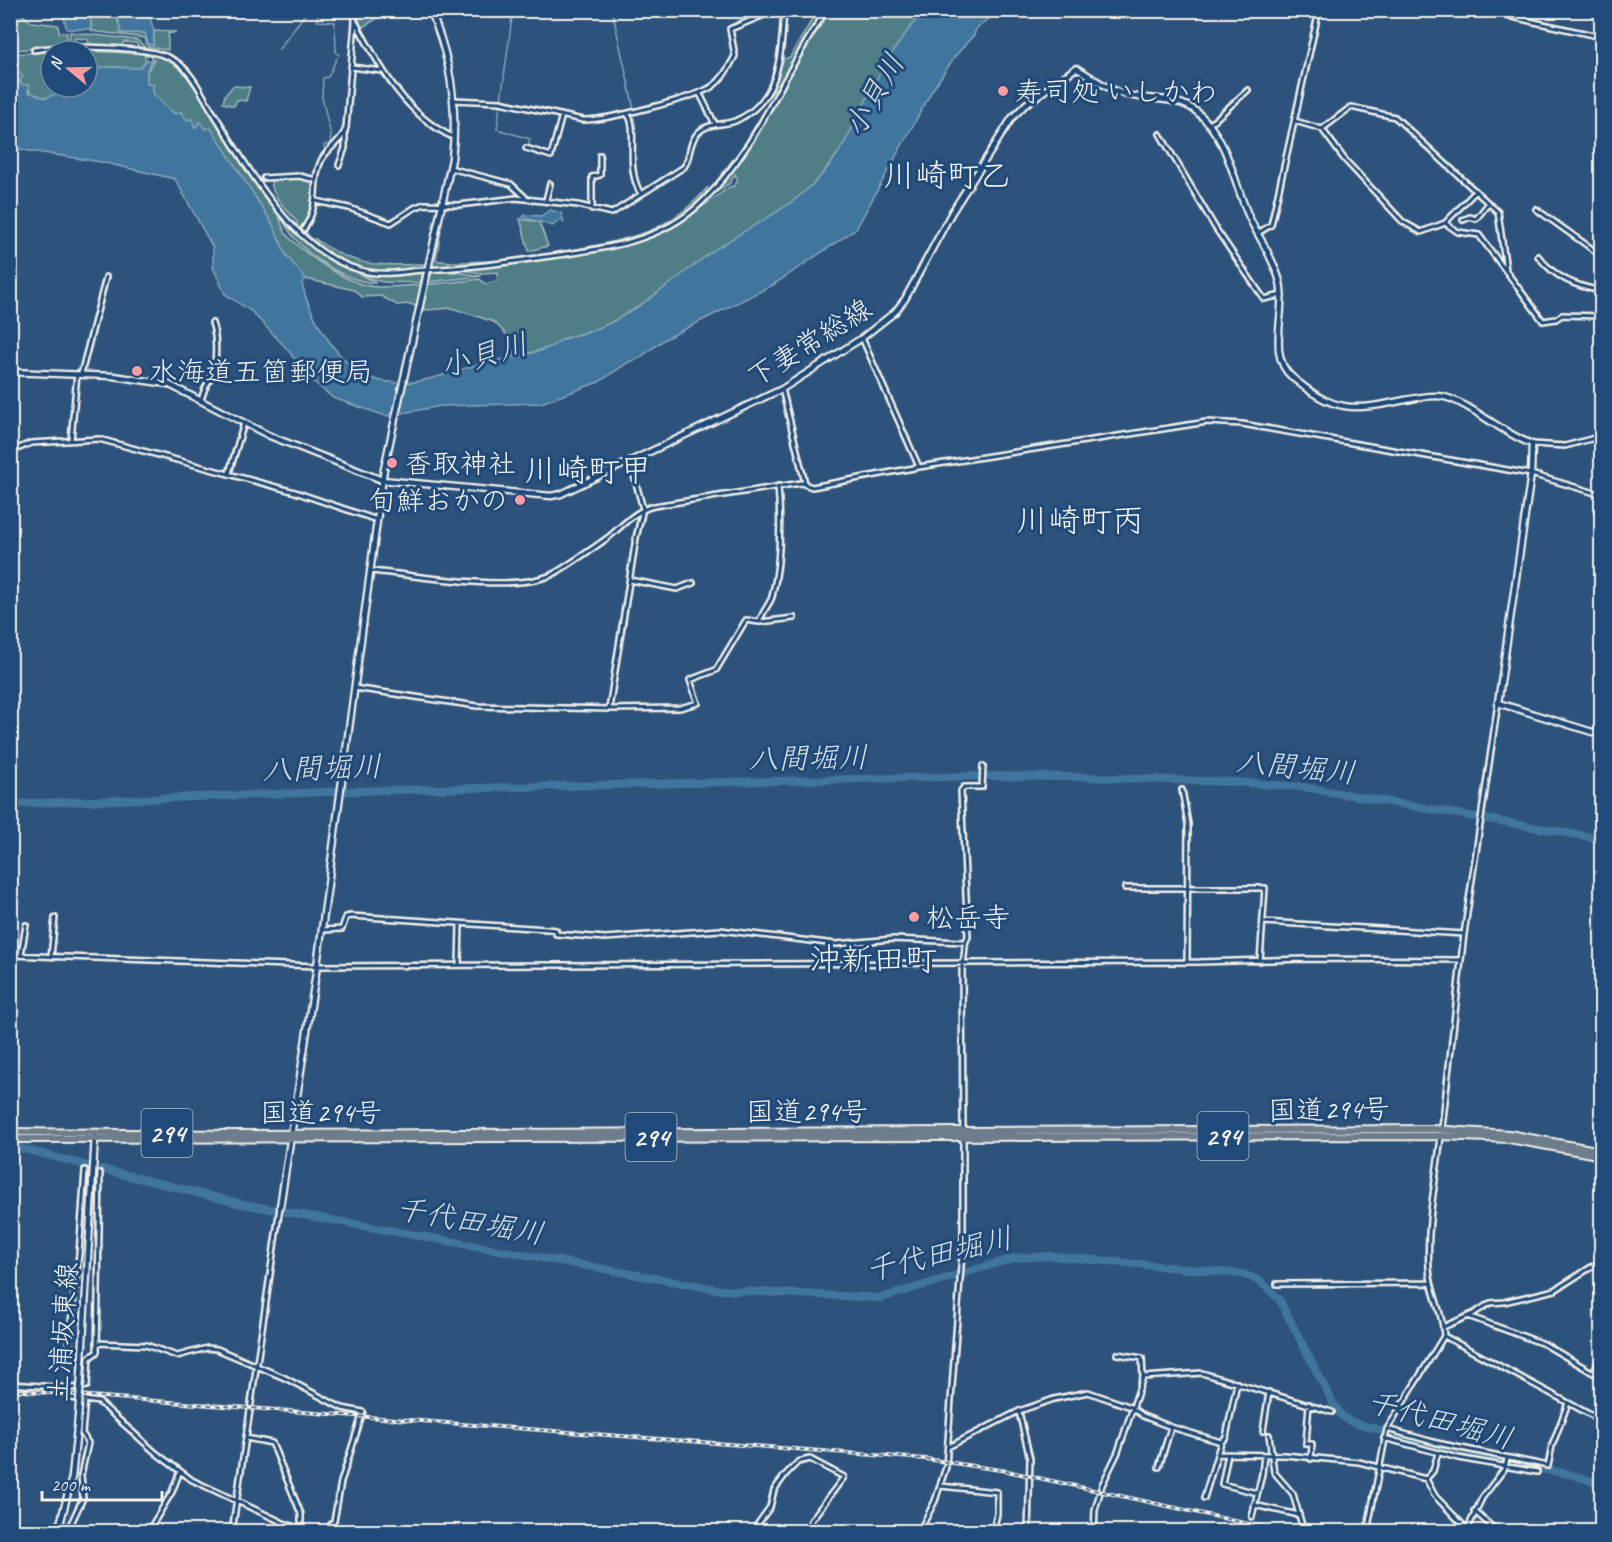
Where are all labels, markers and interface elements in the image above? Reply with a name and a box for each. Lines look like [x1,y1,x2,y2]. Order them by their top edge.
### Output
north arrow [39,39,99,99]
water label: 小貝川 [835,47,913,143]
text: N [45,54,68,72]
place label: 寿司処 いしかわ [1015,74,1218,109]
marker: 寿司処 いしかわ [996,84,1010,98]
district label: 川崎町乙 [883,155,1011,196]
street label: 下妻常総線 [741,290,878,394]
water label: 小貝川 [436,324,532,386]
place label: 水海道五箇郵便局 [149,354,373,389]
marker: 水海道五箇郵便局 [130,364,144,378]
place label: 香取神社 [404,446,516,481]
district label: 川崎町甲 [524,450,652,491]
marker: 香取神社 [385,456,399,470]
place label: 旬鮮おかの [368,483,508,518]
marker: 旬鮮おかの [513,493,527,507]
district label: 川崎町丙 [1016,500,1144,541]
water label: 八間堀川 [748,738,868,778]
water label: 八間堀川 [1234,742,1358,792]
water label: 八間堀川 [261,747,383,789]
place label: 松岳寺 [926,900,1010,935]
marker: 松岳寺 [907,910,921,924]
district label: 沖新田町 [809,939,937,980]
street label: 国道294号 [1268,1091,1390,1128]
street label: 国道294号 [746,1094,868,1129]
street label: 国道294号 [260,1095,382,1130]
road number: 294 [142,1109,192,1157]
road number: 294 [1198,1112,1248,1160]
road number: 294 [626,1113,676,1161]
water label: 千代田堀川 [393,1189,547,1253]
water label: 千代田堀川 [862,1219,1016,1289]
street label: 土浦坂東線 [40,1261,85,1403]
water label: 千代田堀川 [1363,1382,1517,1458]
scale bar [42,1464,162,1502]
text: 200 m [51,1474,92,1496]

